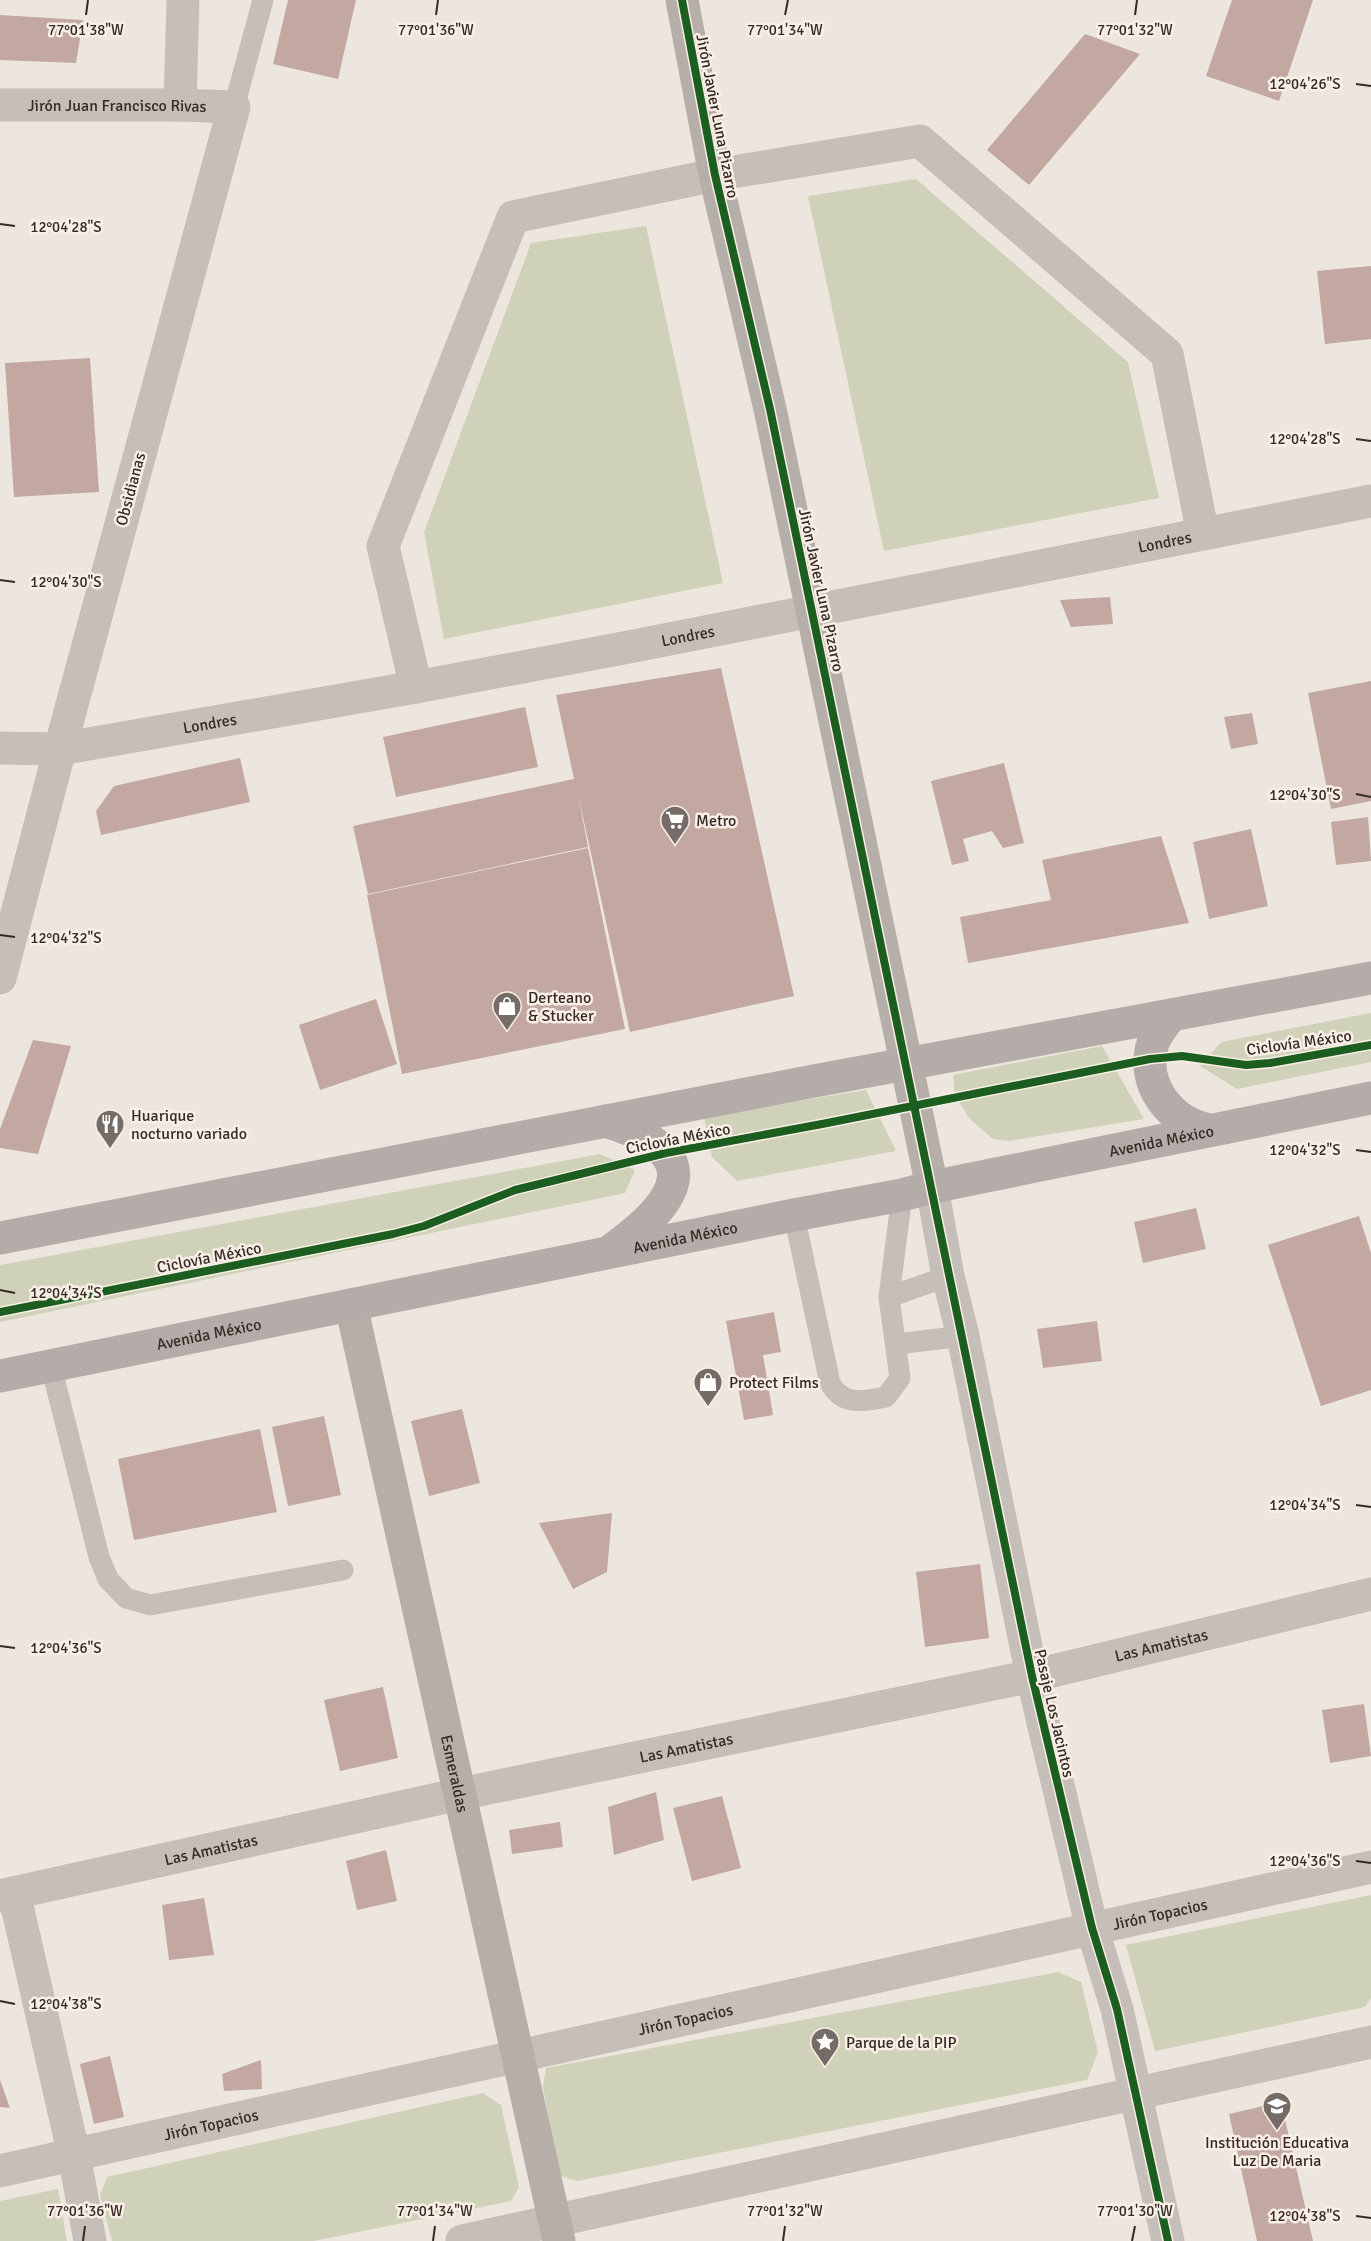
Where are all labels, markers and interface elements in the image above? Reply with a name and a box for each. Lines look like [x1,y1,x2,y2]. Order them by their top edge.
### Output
text: 77°01'38"W [48,21,124,39]
text: 77°01'36"W [398,21,474,39]
text: 77°01'34"W [747,21,823,39]
text: 77°01'32"W [1097,21,1173,39]
street label: Jirón Javier Luna Pizarro [691,32,743,200]
text: 12°04'26"S [1269,75,1341,93]
street label: Jirón Juan Francisco Rivas [27,96,207,117]
text: 12°04'28"S [30,218,102,236]
text: 12°04'28"S [1269,430,1341,448]
street label: Obsidianas [112,450,150,528]
street label: Jirón Javier Luna Pizarro [794,507,848,674]
street label: Londres [1136,528,1193,558]
text: 12°04'30"S [30,573,102,591]
street label: Londres [659,621,716,651]
street label: Londres [182,709,238,738]
text: 12°04'30"S [1269,786,1341,804]
supermarket icon: Metro [659,804,691,846]
place label: Metro [696,811,736,831]
text: 12°04'32"S [30,929,102,947]
place label: Derteano & Stucker [528,988,594,1026]
shop icon: Derteano & Stucker [491,990,523,1032]
street label: Ciclovía México [1245,1026,1353,1060]
place label: Huarique nocturno variado [131,1106,247,1144]
restaurant icon: Huarique nocturno variado [94,1108,126,1150]
street label: Ciclovía México [624,1119,732,1159]
street label: Avenida México [1107,1121,1216,1162]
text: 12°04'32"S [1269,1141,1341,1159]
street label: Avenida México [631,1218,739,1258]
street label: Ciclovía México [155,1238,263,1278]
text: 12°04'34"S [30,1284,102,1302]
street label: Avenida México [155,1314,263,1355]
shop icon: Protect Films [692,1366,724,1408]
place label: Protect Films [729,1373,819,1393]
text: 12°04'34"S [1269,1496,1341,1514]
street label: Las Amatistas [1113,1625,1210,1667]
text: 12°04'36"S [30,1639,102,1657]
street label: Pasaje Los Jacintos [1030,1647,1079,1779]
street label: Las Amatistas [638,1729,735,1768]
street label: Esmeraldas [436,1733,472,1815]
street label: Las Amatistas [162,1830,260,1870]
text: 12°04'36"S [1269,1852,1341,1870]
street label: Jirón Topacios [1111,1895,1209,1935]
text: 12°04'38"S [30,1995,102,2013]
street label: Jirón Topacios [636,2000,735,2040]
place icon: Parque de la PIP [809,2026,841,2068]
place label: Parque de la PIP [846,2033,957,2053]
school or university icon: Institución Educativa Luz De Maria [1261,2090,1293,2132]
street label: Jirón Topacios [162,2105,260,2145]
place label: Institución Educativa Luz De Maria [1205,2133,1349,2171]
text: 77°01'36"W [47,2202,123,2220]
text: 77°01'34"W [397,2202,473,2220]
text: 77°01'32"W [747,2202,823,2220]
text: 77°01'30"W [1097,2202,1173,2220]
text: 12°04'38"S [1269,2207,1341,2225]

